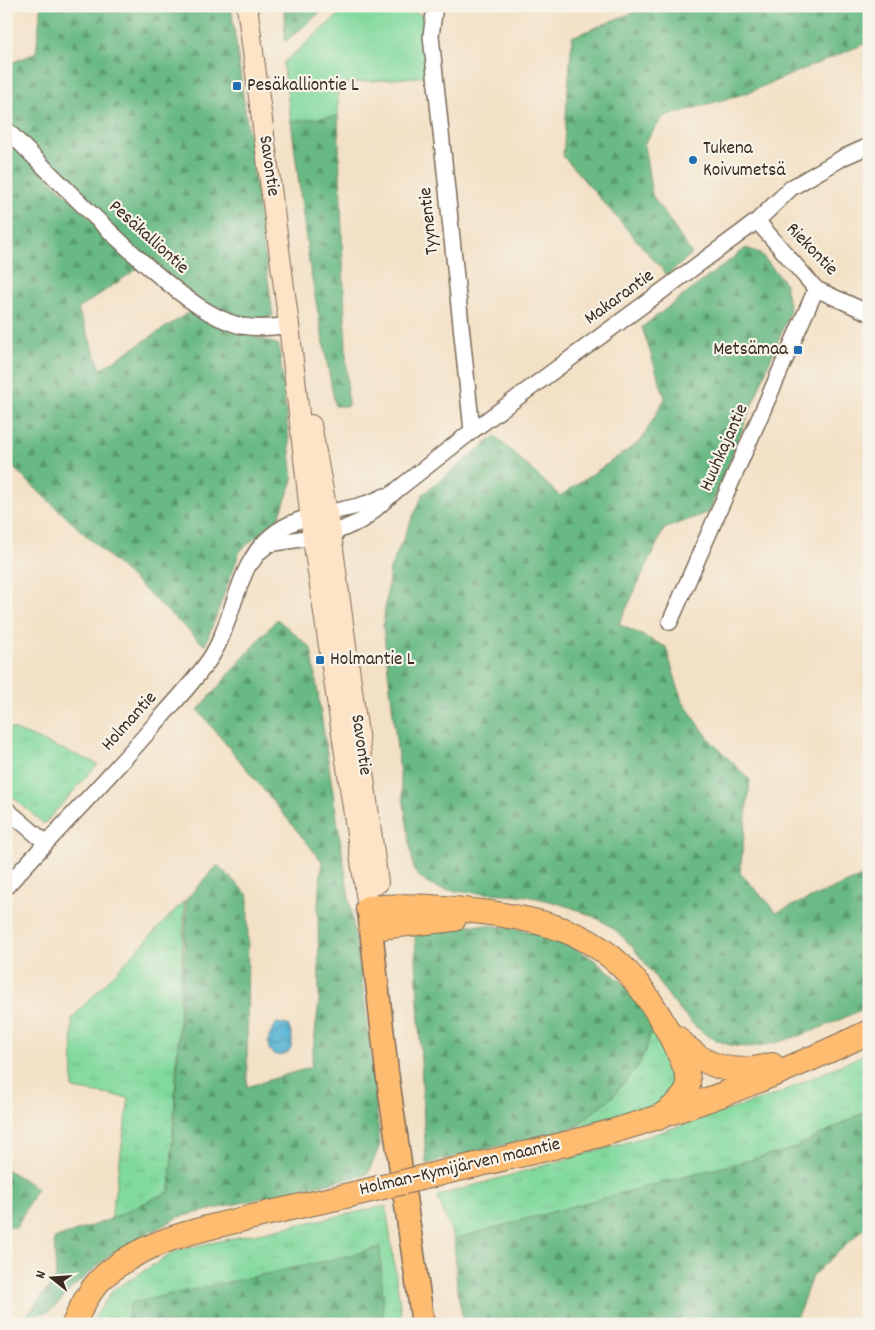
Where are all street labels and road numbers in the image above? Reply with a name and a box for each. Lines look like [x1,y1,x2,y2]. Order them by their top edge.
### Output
street label: Savontie [250,134,286,198]
street label: Tyynentie [413,186,447,256]
street label: Pesäkalliontie [102,195,194,281]
street label: Riekontie [779,217,843,283]
street label: Makarantie [580,263,660,333]
street label: Huuhkajantie [694,400,756,496]
street label: Holmantie [96,686,164,758]
street label: Savontie [342,713,378,777]
street label: Holman–Kymijärven maantie [357,1132,563,1204]

